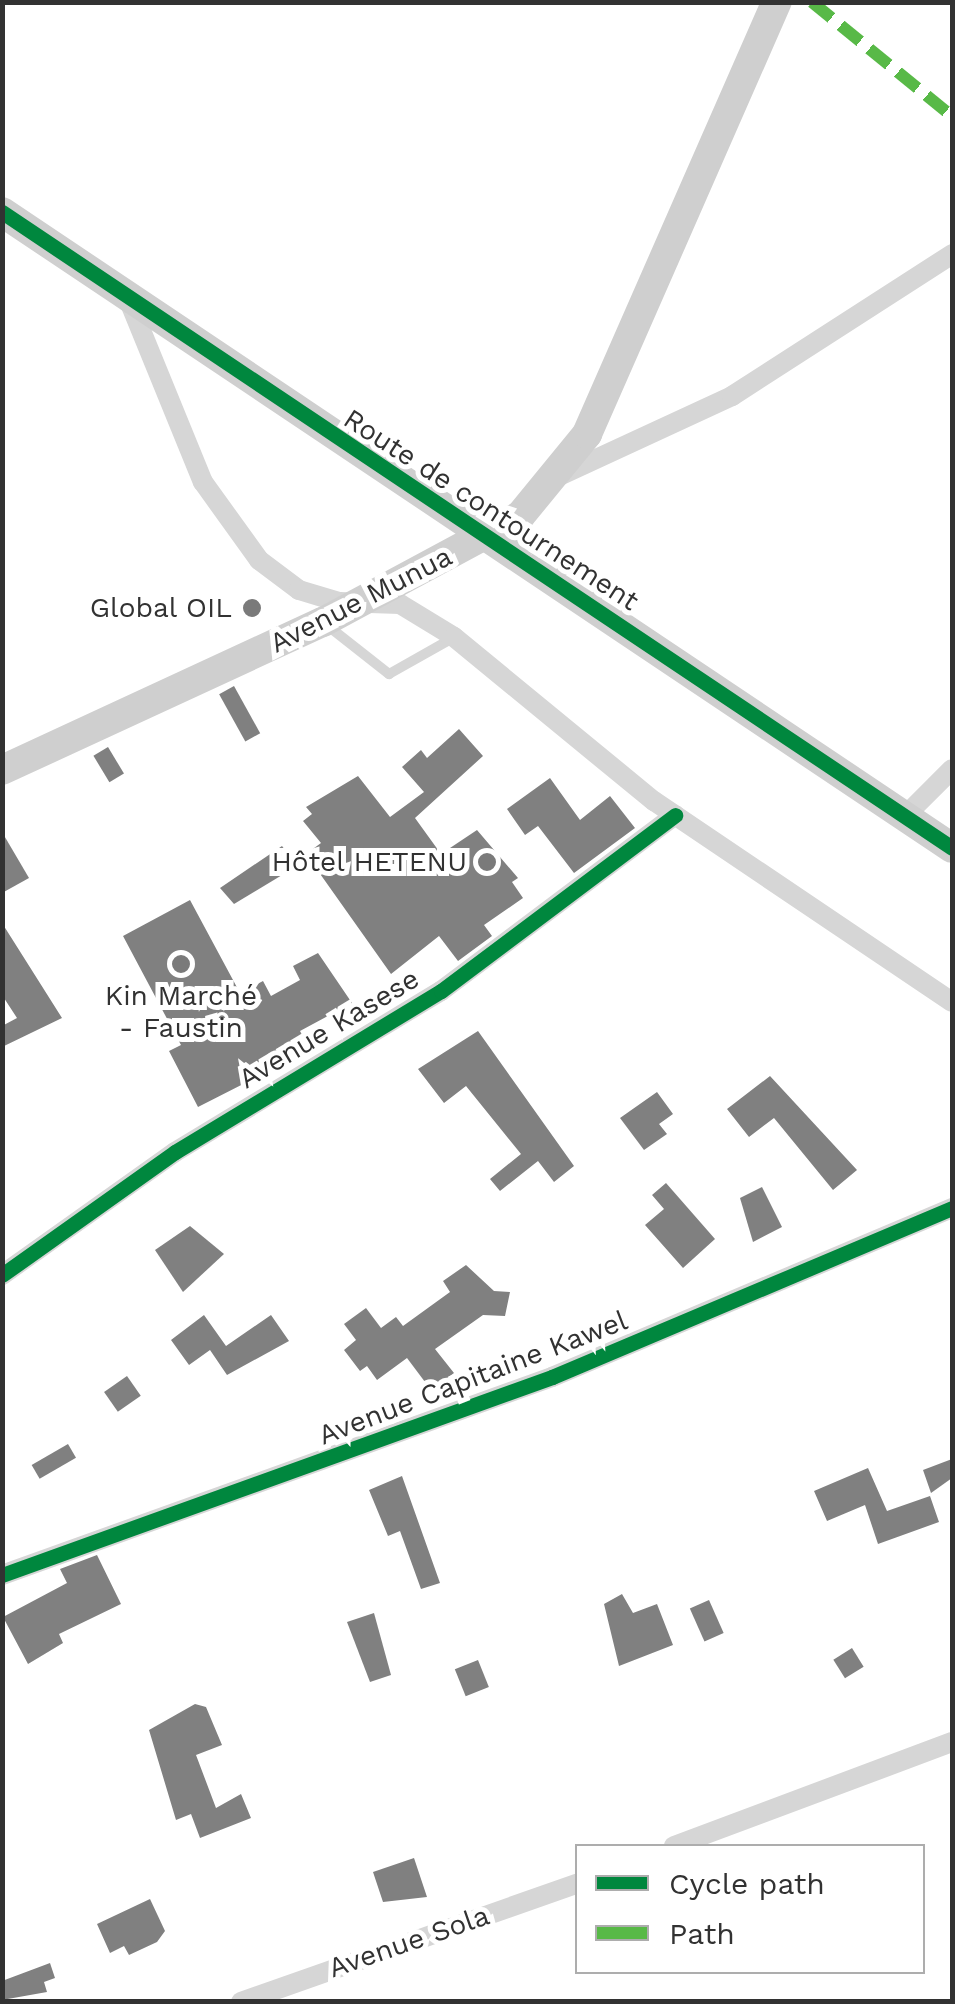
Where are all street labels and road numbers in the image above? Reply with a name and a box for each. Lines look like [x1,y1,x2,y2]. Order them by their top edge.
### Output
street label: Route de contournement [337,402,645,618]
street label: Avenue Munua [264,540,458,660]
street label: Avenue Kasese [233,962,425,1096]
street label: Avenue Capitaine Kawel [314,1304,632,1452]
street label: Avenue Sola [324,1899,494,1985]

